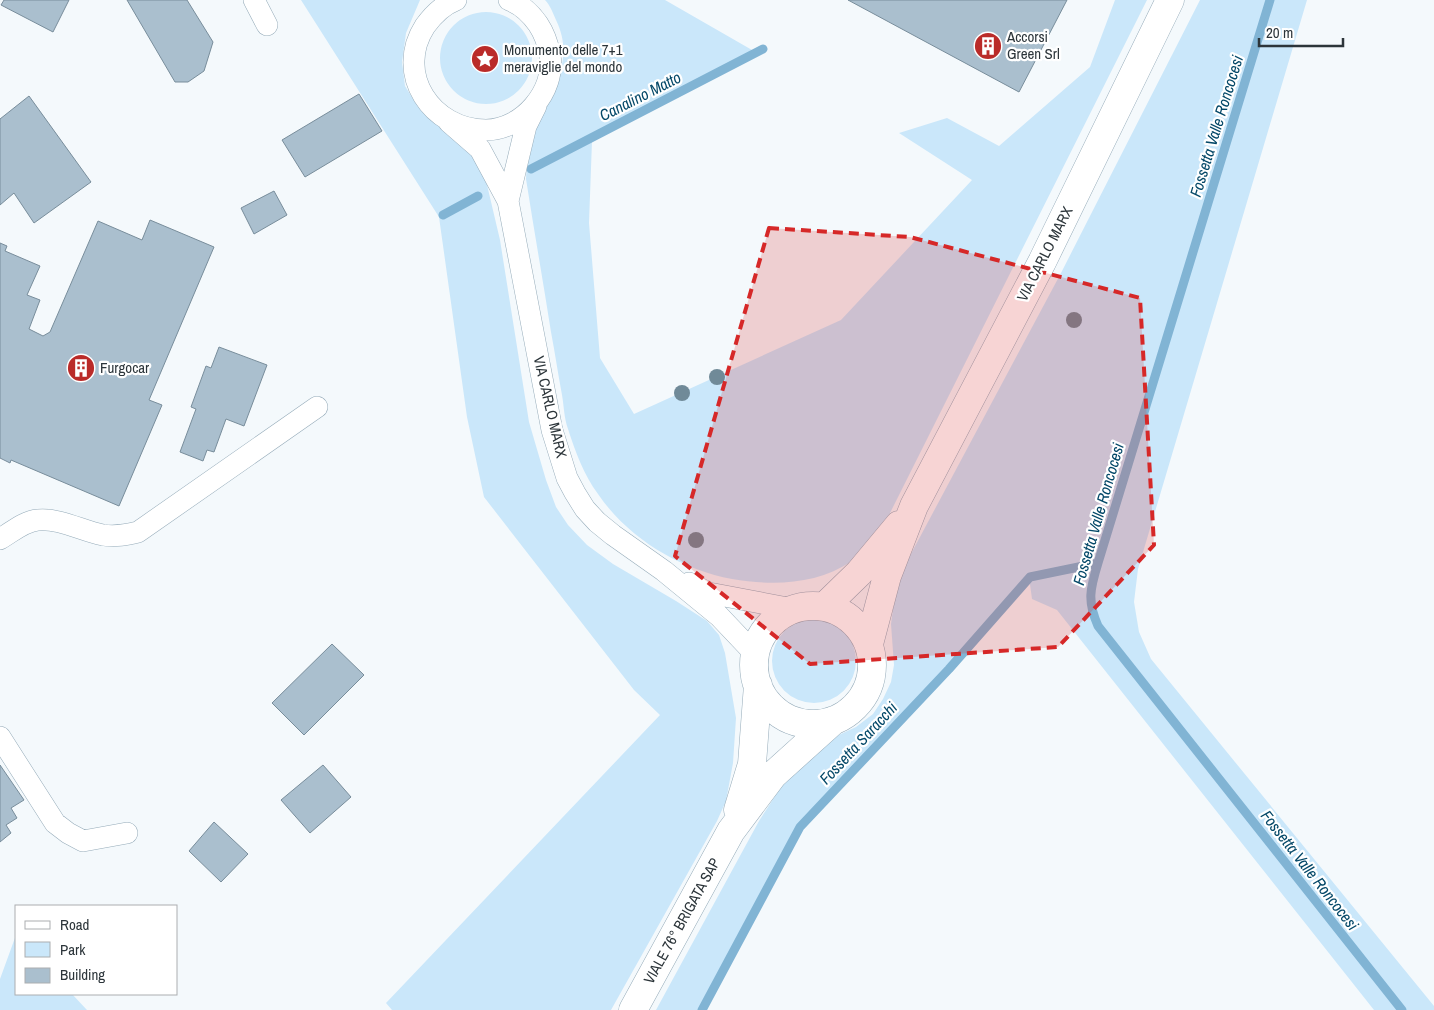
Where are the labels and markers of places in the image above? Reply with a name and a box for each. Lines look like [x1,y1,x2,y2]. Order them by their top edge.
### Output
place label: Accorsi Green Srl [1006,26,1060,64]
building icon: Accorsi Green Srl [973,31,1003,61]
place label: Monumento delle 7+1 meraviglie del mondo [504,39,623,77]
place icon: Monumento delle 7+1 meraviglie del mondo [470,44,500,74]
building icon: Furgocar [66,353,96,383]
place label: Furgocar [100,357,149,378]

